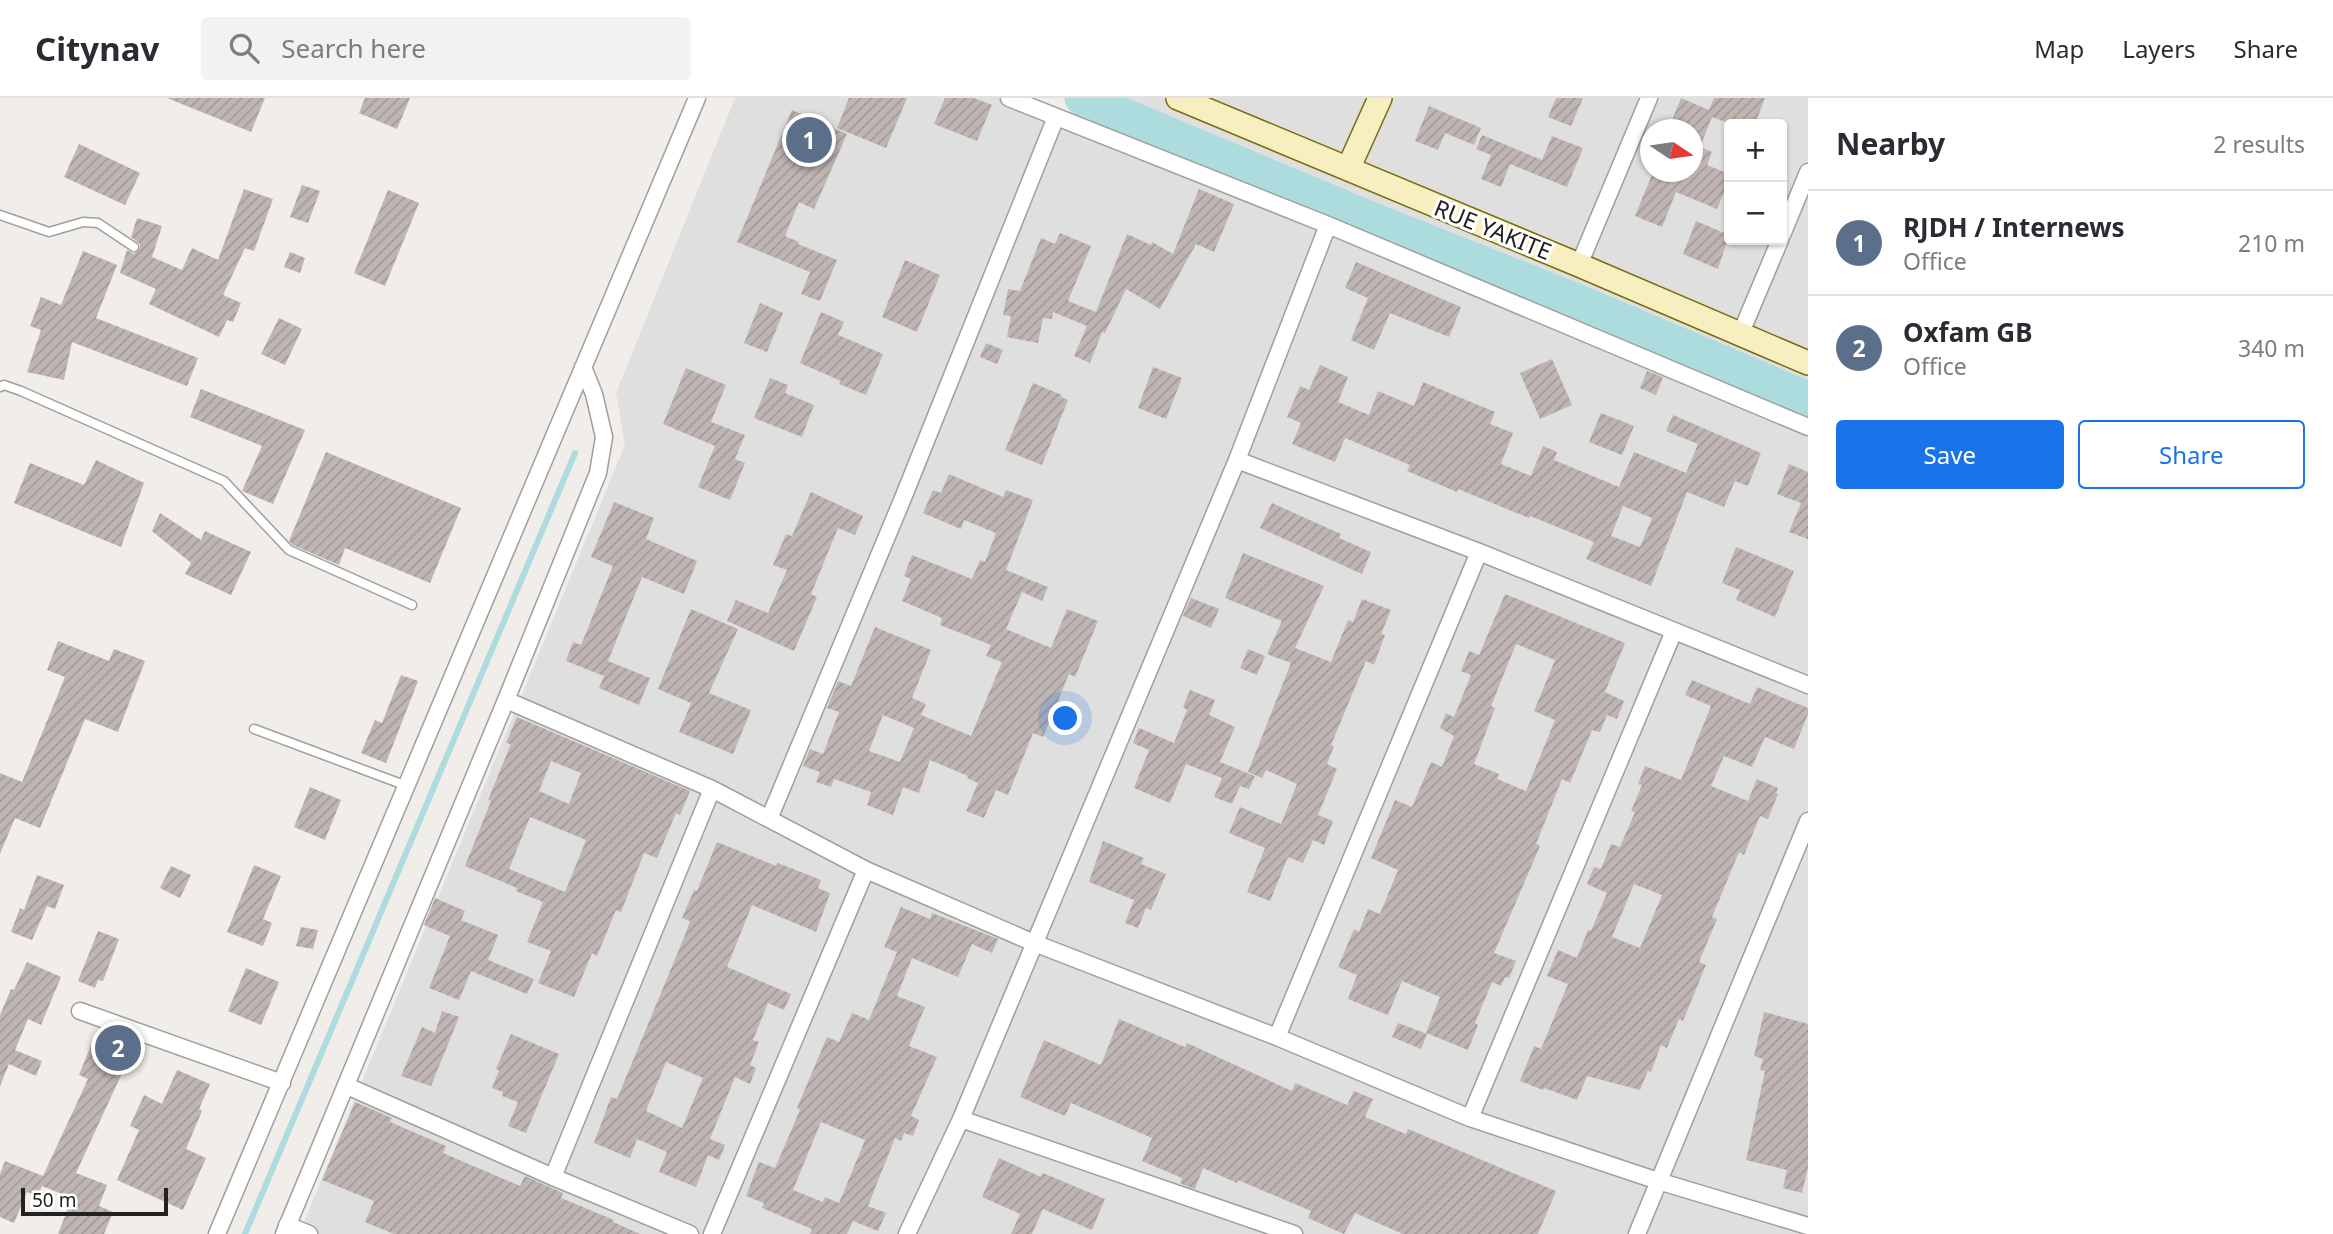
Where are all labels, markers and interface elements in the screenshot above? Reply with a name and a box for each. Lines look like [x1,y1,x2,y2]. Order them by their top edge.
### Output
search box [201,17,691,80]
text: Citynav [35,26,159,71]
icon: search [225,29,263,67]
text: Search here [281,30,426,66]
text: Map [2034,32,2084,65]
text: Layers [2122,32,2196,65]
text: Share [2234,32,2298,65]
pin: 1 [786,114,832,166]
north arrow [1640,119,1703,182]
map controls [1724,119,1787,245]
button: + [1724,119,1787,182]
text: Nearby [1836,123,1945,164]
text: 2 results [2213,128,2305,160]
button: − [1724,182,1787,245]
street label: RUE YAKITE [1430,191,1556,267]
text: RJDH / Internews [1903,209,2125,245]
text: 1 [1852,227,1866,259]
text: 210 m [2238,227,2305,259]
text: Office [1903,245,1967,277]
text: Oxfam GB [1903,314,2032,350]
text: 2 [1852,332,1866,364]
text: 340 m [2238,332,2305,364]
text: Office [1903,350,1967,382]
button: Save [1836,420,2064,489]
button: Share [2078,420,2305,489]
your location [1048,701,1082,735]
pin: 2 [95,1022,141,1074]
scale bar [21,1185,168,1217]
text: 50 m [32,1187,76,1213]

